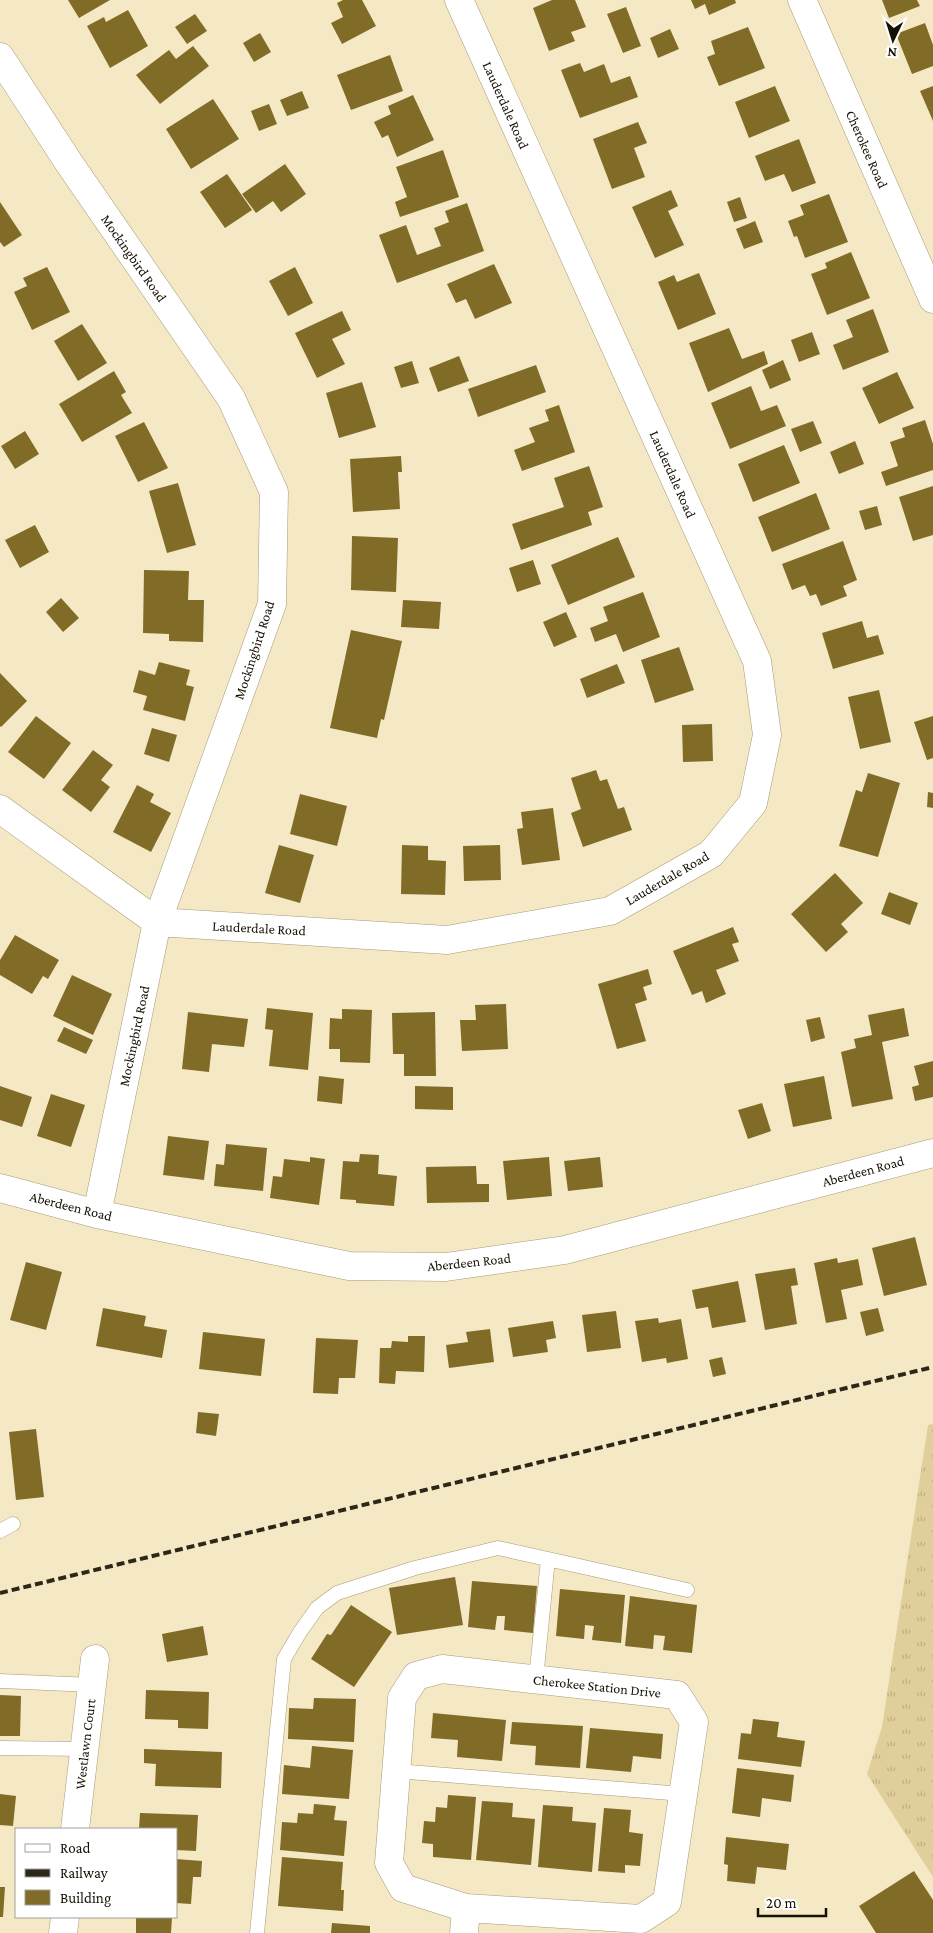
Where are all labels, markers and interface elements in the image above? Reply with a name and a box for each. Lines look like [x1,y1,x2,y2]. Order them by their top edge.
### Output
north arrow [868,15,918,65]
text: N [886,45,897,61]
street label: Lauderdale Road [480,59,533,152]
street label: Cherokee Road [843,108,892,191]
street label: Mockingbird Road [98,211,170,305]
street label: Lauderdale Road [647,428,700,521]
street label: Mockingbird Road [230,598,278,701]
street label: Lauderdale Road [622,847,712,908]
street label: Lauderdale Road [212,918,307,938]
street label: Mockingbird Road [115,983,153,1088]
street label: Aberdeen Road [820,1152,906,1190]
street label: Aberdeen Road [28,1188,114,1224]
street label: Aberdeen Road [426,1250,512,1274]
street label: Cherokee Station Drive [532,1671,662,1701]
street label: Westlawn Court [71,1697,99,1790]
legend [15,1828,178,1918]
text: Road [60,1840,91,1856]
text: Railway [60,1865,108,1882]
scale bar [758,1886,826,1918]
text: Building [60,1890,111,1907]
text: 20 m [766,1895,797,1911]

